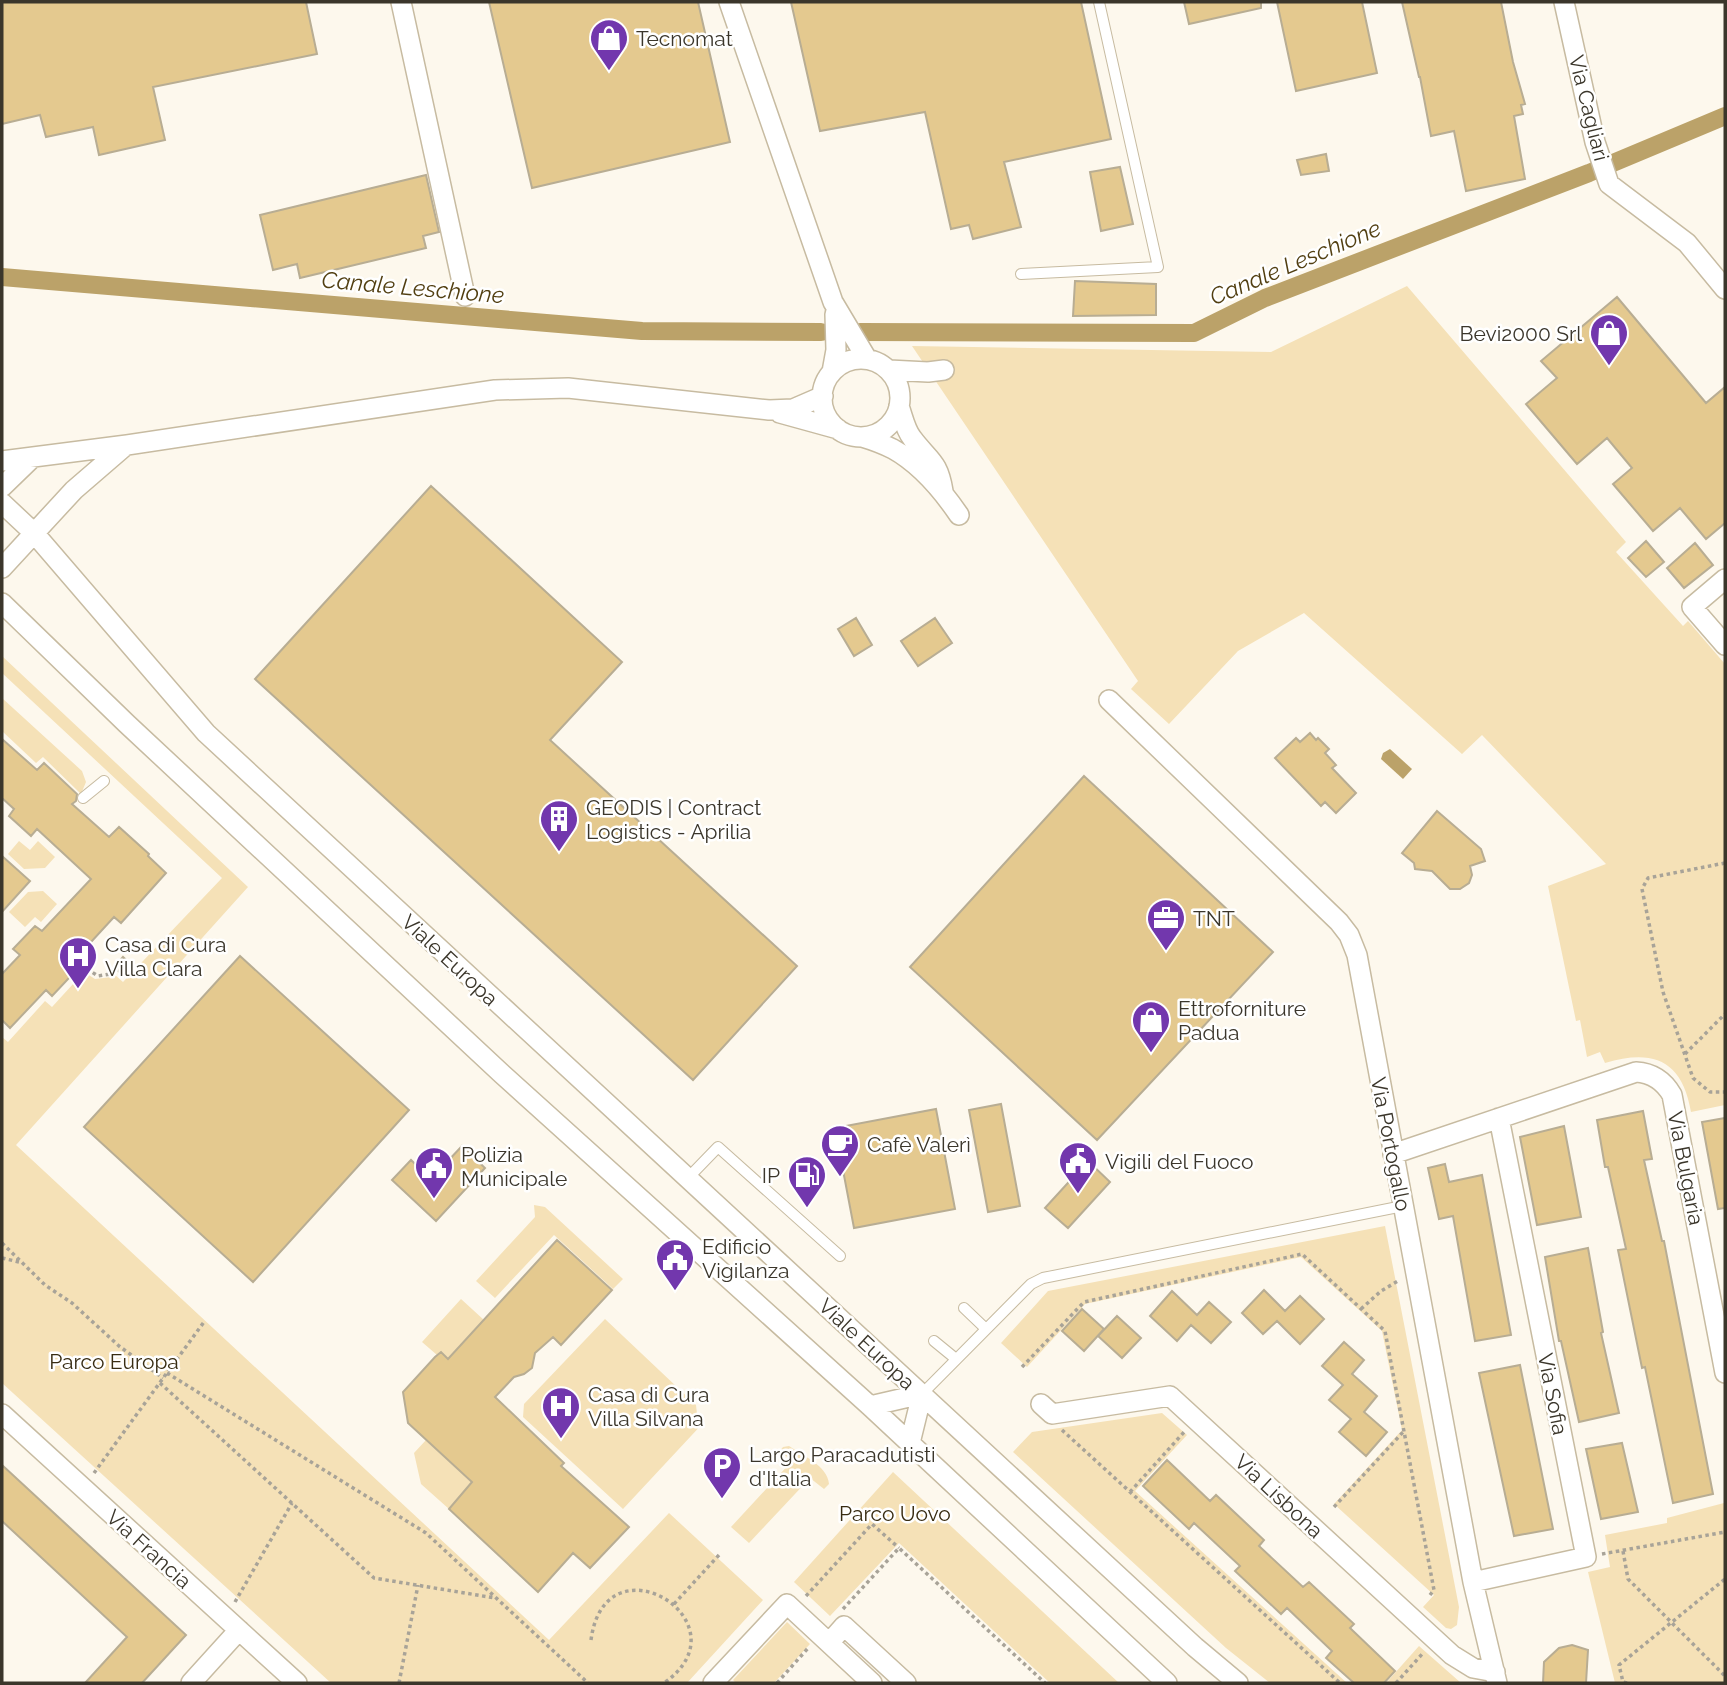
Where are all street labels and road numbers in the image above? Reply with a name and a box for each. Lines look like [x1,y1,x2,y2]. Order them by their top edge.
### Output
street label: Via Cagliari [1564,53,1614,163]
street label: Viale Europa [397,909,503,1011]
street label: Via Portogallo [1366,1075,1416,1213]
street label: Via Bulgaria [1663,1109,1709,1227]
street label: Viale Europa [814,1293,920,1395]
street label: Via Sofia [1533,1351,1573,1437]
street label: Via Lisbona [1230,1449,1328,1543]
street label: Via Francia [101,1504,197,1594]

